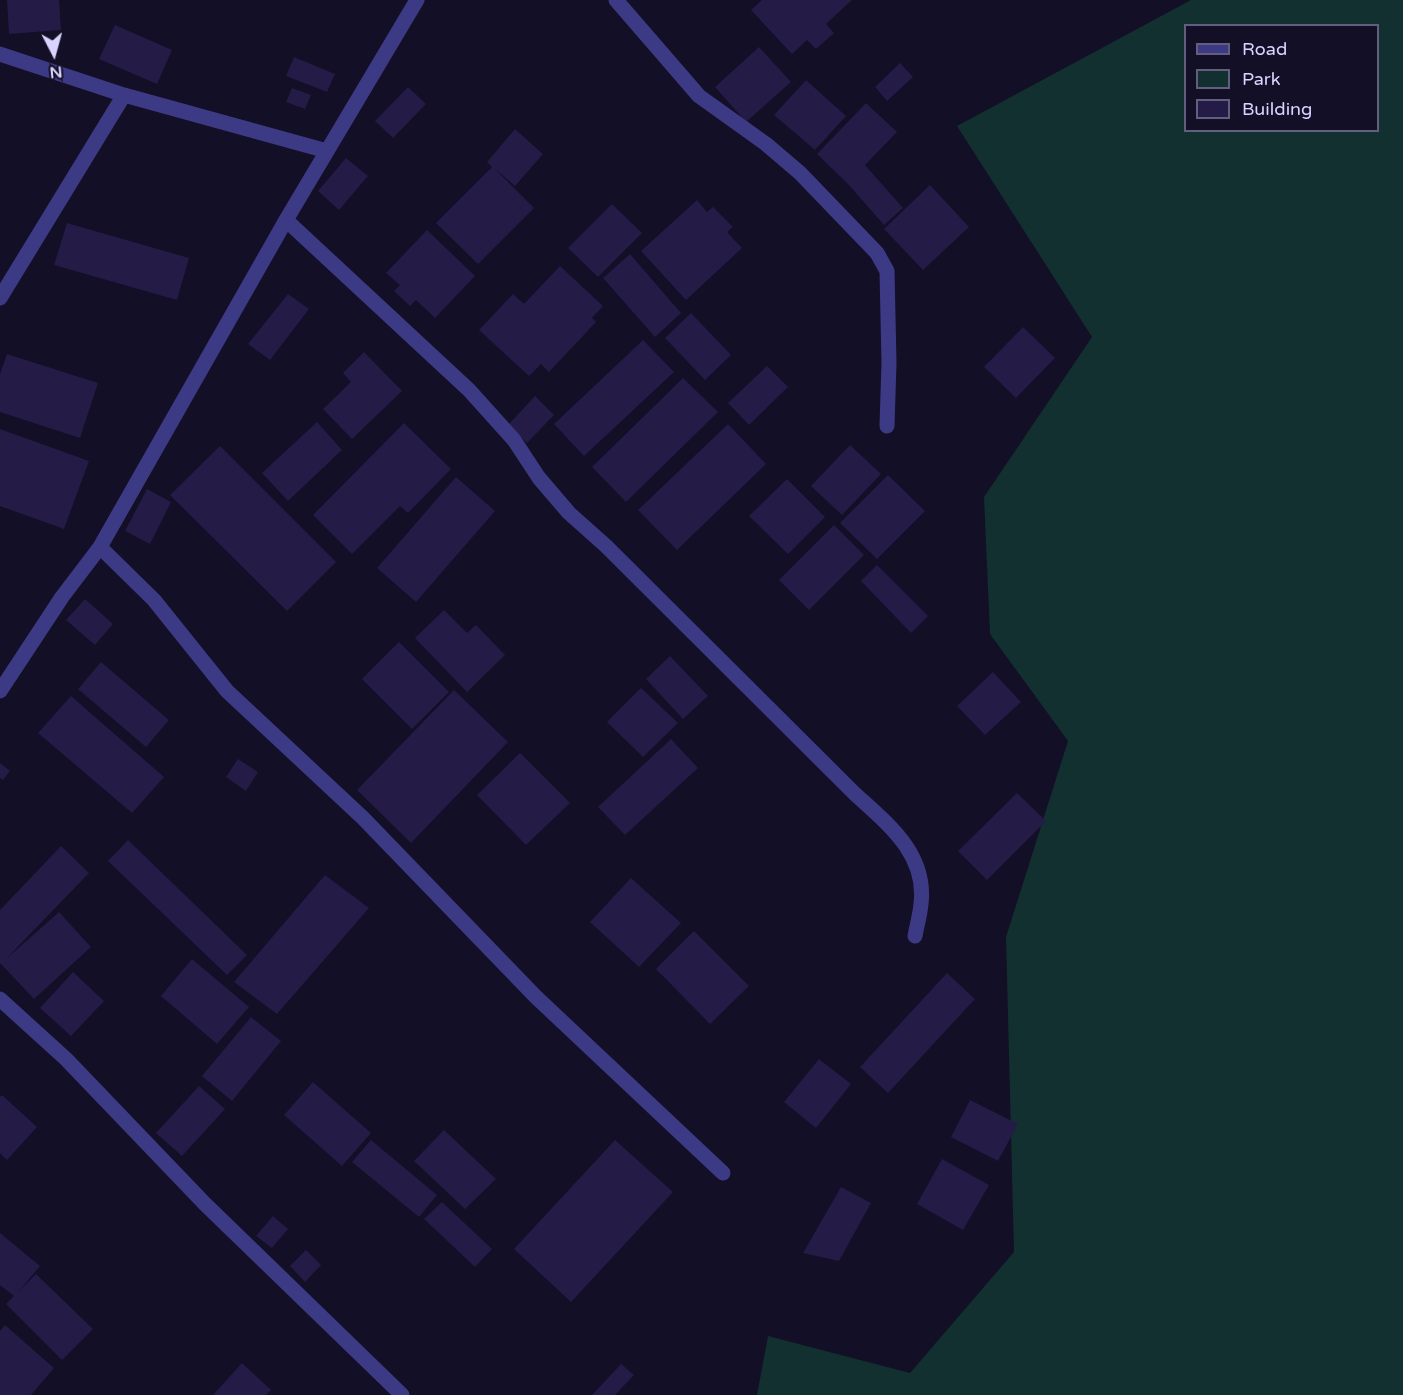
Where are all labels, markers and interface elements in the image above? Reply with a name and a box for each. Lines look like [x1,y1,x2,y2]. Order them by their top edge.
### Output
north arrow [24,24,84,84]
legend [1184,24,1379,132]
text: Road [1242,38,1287,60]
text: N [48,61,63,83]
text: Park [1242,68,1280,90]
text: Building [1242,98,1312,120]

